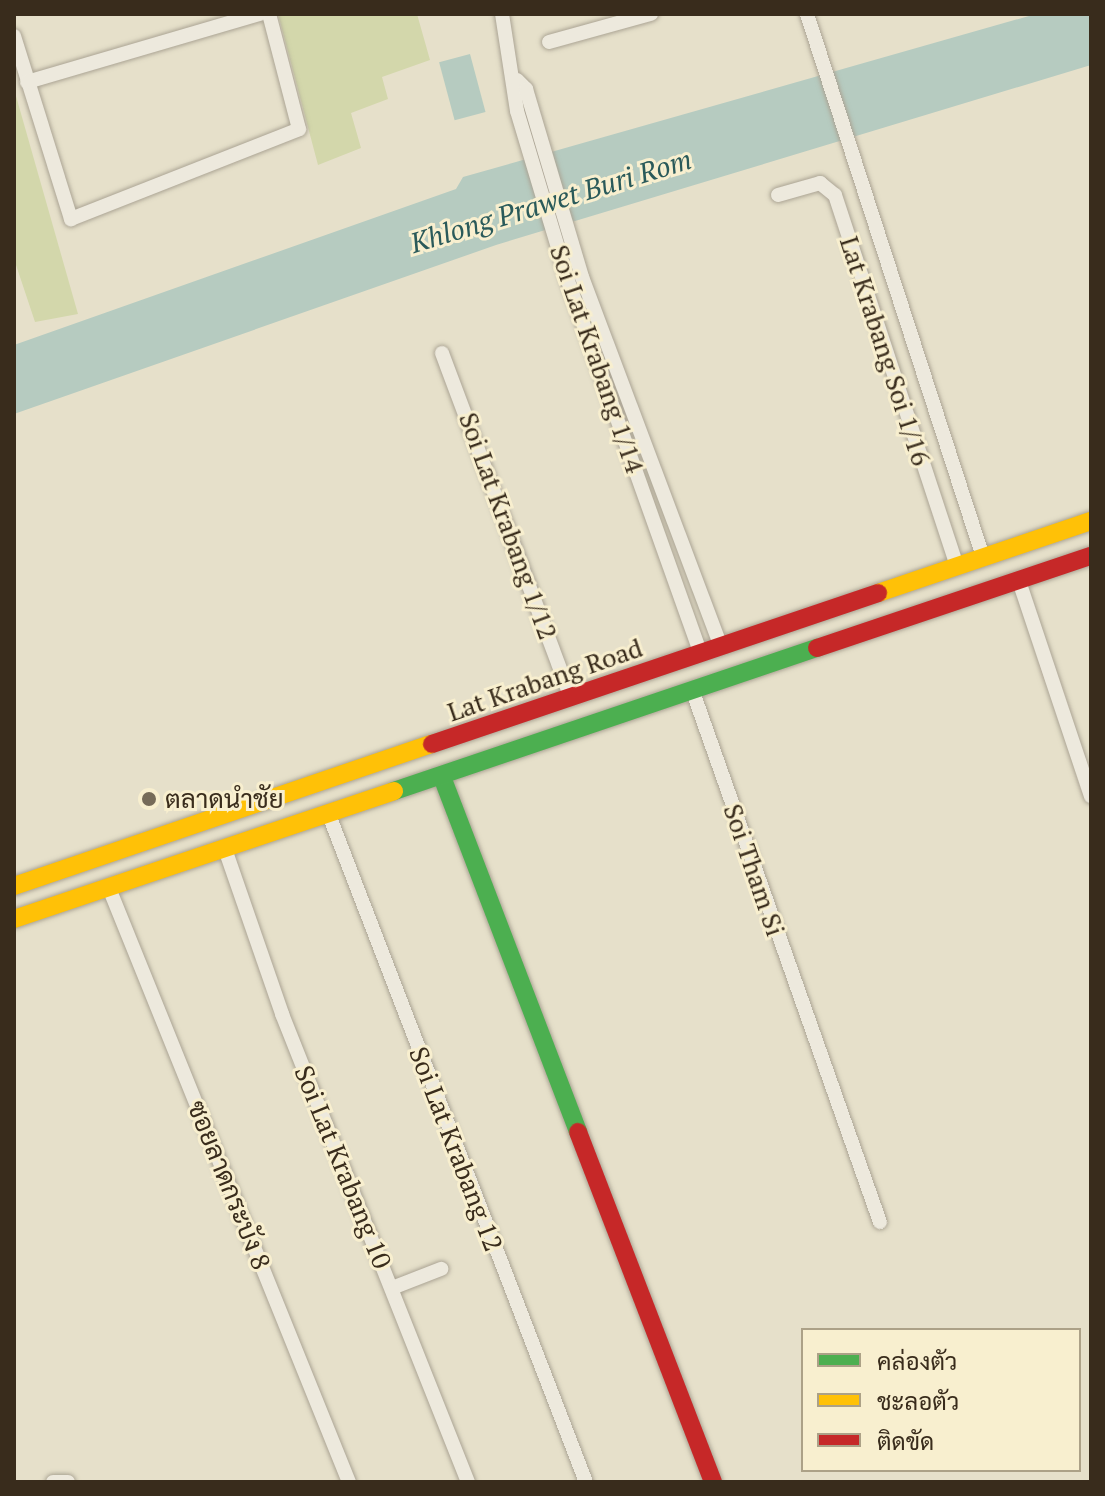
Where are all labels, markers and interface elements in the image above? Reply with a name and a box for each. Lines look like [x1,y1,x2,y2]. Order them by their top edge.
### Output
water label: Khlong Prawet Buri Rom [406,142,696,260]
street label: Lat Krabang Soi 1/16 [833,233,937,469]
street label: Soi Lat Krabang 1/14 [543,241,651,477]
street label: Soi Lat Krabang 1/12 [452,408,564,644]
street label: Lat Krabang Road [443,632,647,728]
place label: ตลาดนำชัย [165,783,284,815]
marker: ตลาดนำชัย [140,790,158,808]
street label: Soi Tham Si [717,800,791,940]
street label: Soi Lat Krabang 12 [403,1042,509,1256]
street label: Soi Lat Krabang 10 [288,1061,398,1273]
street label: ซอยลาดกระบัง 8 [181,1096,277,1274]
legend [801,1328,1081,1472]
text: คล่องตัว [877,1345,957,1377]
text: ชะลอตัว [877,1385,959,1417]
text: ติดขัด [877,1425,934,1457]

